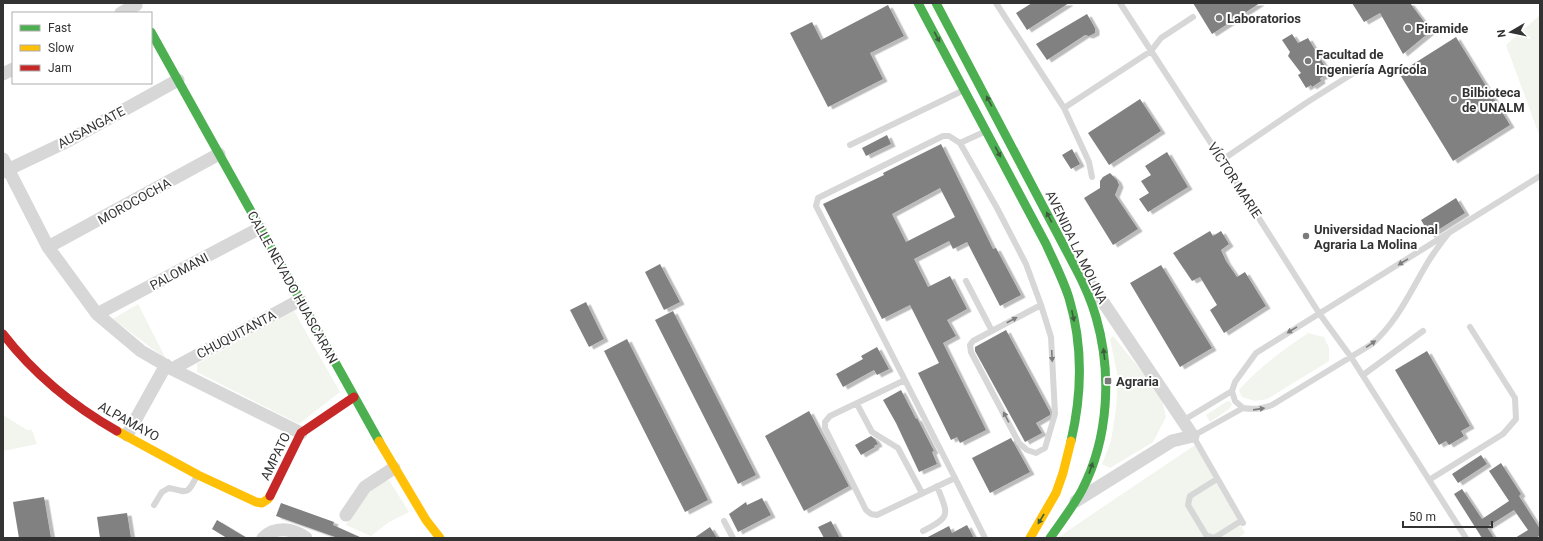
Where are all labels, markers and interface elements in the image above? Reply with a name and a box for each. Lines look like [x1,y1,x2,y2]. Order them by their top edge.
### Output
place label: Laboratorios [1227,11,1301,26]
legend [12,12,152,84]
north arrow [1491,12,1531,52]
marker: Laboratorios [1214,13,1224,23]
text: Fast [48,21,71,35]
place label: Piramide [1416,21,1468,36]
marker: Piramide [1403,23,1413,33]
text: N [1495,28,1509,38]
one-way arrow [933,32,940,43]
text: Slow [48,41,74,55]
place label: Facultad de Ingeniería Agrícola [1316,47,1427,77]
marker: Facultad de Ingeniería Agrícola [1303,56,1313,66]
text: Jam [48,61,72,75]
place label: Bilbioteca de UNALM [1462,85,1525,115]
marker: Bilbioteca de UNALM [1449,94,1459,104]
one-way arrow [986,96,992,107]
street label: AUSANGATE [55,103,127,151]
street label: VÍCTOR MARIE [1205,140,1264,221]
one-way arrow [994,146,1001,158]
street label: MOROCOCHA [95,175,174,228]
street label: AVENIDA LA MOLINA [1043,188,1111,307]
street label: CALLE NEVADO HUASCARAN [244,209,341,366]
one-way arrow [1046,211,1052,223]
place label: Universidad Nacional Agraria La Molina [1314,222,1438,252]
marker: Universidad Nacional Agraria La Molina [1301,231,1311,241]
street label: PALOMANI [147,250,211,293]
one-way arrow [1397,258,1409,265]
street label: CHUQUITANTA [194,307,279,362]
one-way arrow [1070,309,1076,322]
one-way arrow [1006,317,1018,323]
one-way arrow [1287,326,1297,334]
one-way arrow [1365,340,1376,348]
one-way arrow [1101,348,1107,360]
one-way arrow [1049,350,1055,363]
place label: Agraria [1116,374,1159,389]
marker: Agraria [1103,376,1113,386]
street label: ALPAMAYO [96,399,162,444]
one-way arrow [1253,406,1265,412]
one-way arrow [1002,411,1009,423]
street label: AMPATO [257,430,293,483]
one-way arrow [1088,461,1094,473]
scale bar [1403,503,1492,529]
text: 50 m [1409,510,1436,524]
one-way arrow [1038,513,1045,525]

